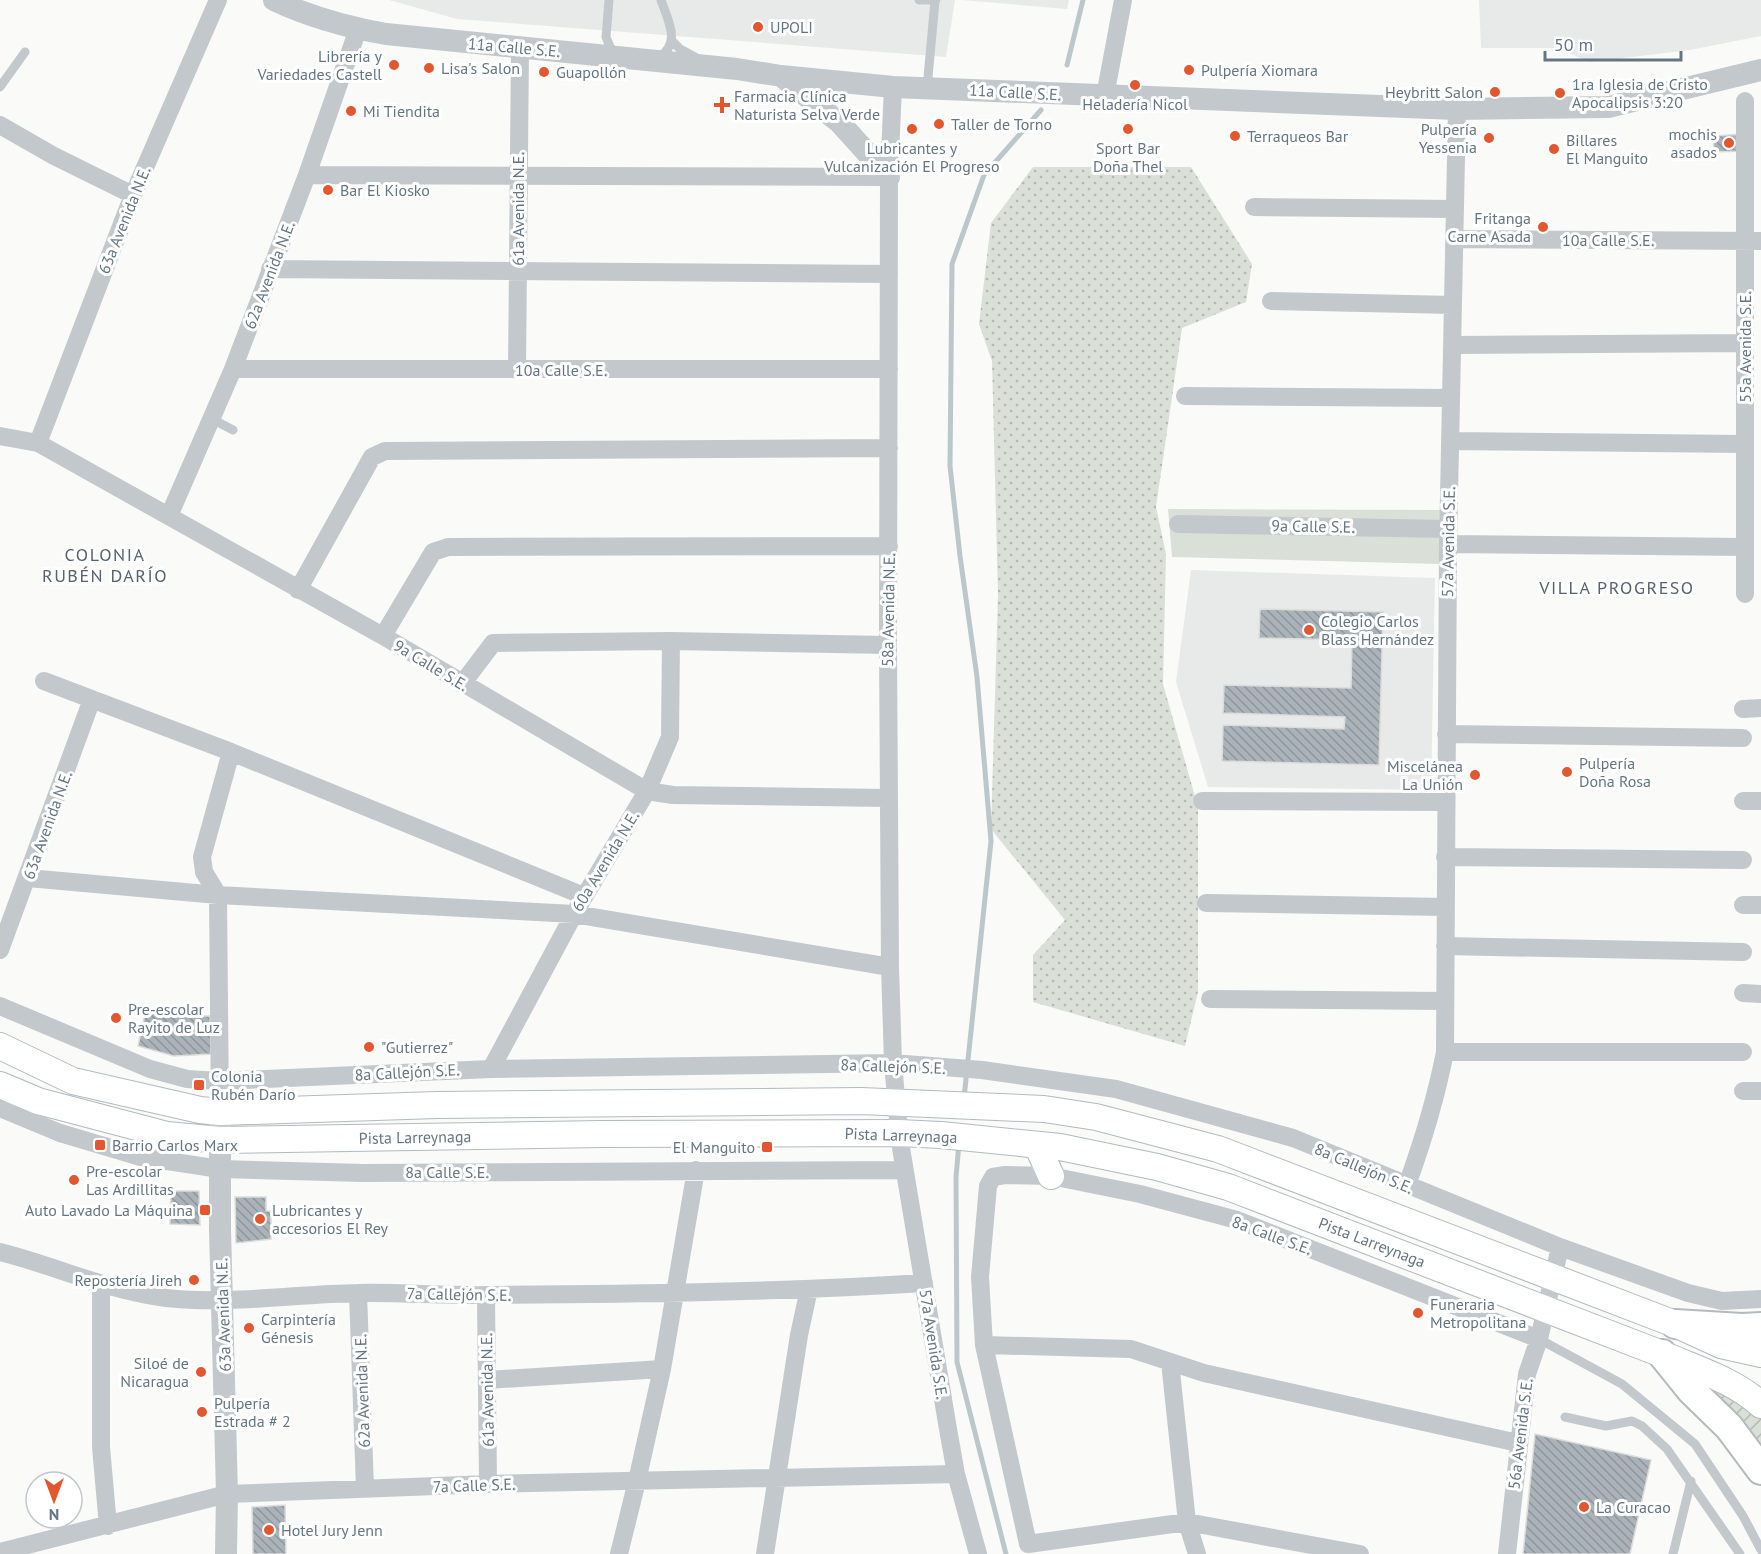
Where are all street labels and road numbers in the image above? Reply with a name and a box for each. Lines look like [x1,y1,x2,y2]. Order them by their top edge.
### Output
street label: 11a Calle S.E. [467,33,561,61]
street label: 11a Calle S.E. [968,80,1062,104]
street label: 61a Avenida N.E. [508,152,528,266]
street label: 63a Avenida N.E. [93,164,155,276]
street label: 62a Avenida N.E. [239,218,299,332]
street label: 10a Calle S.E. [1562,230,1654,250]
street label: 55a Avenida S.E. [1735,291,1755,403]
street label: 10a Calle S.E. [515,360,607,380]
street label: 57a Avenida S.E. [1437,487,1459,597]
street label: 9a Calle S.E. [1271,515,1355,537]
street label: 58a Avenida N.E. [877,553,899,667]
street label: 9a Calle S.E. [390,635,472,695]
street label: 63a Avenida N.E. [18,768,76,882]
street label: 60a Avenida N.E. [567,807,643,915]
street label: 8a Callejón S.E. [840,1054,946,1078]
street label: 8a Callejón S.E. [354,1059,460,1085]
street label: Pista Larreynaga [844,1123,958,1147]
street label: Pista Larreynaga [358,1126,472,1148]
street label: 8a Callejón S.E. [1312,1138,1416,1198]
street label: 8a Calle S.E. [405,1162,489,1182]
street label: 8a Calle S.E. [1229,1211,1315,1259]
street label: Pista Larreynaga [1316,1212,1428,1272]
street label: 63a Avenida N.E. [211,1258,235,1372]
street label: 7a Callejón S.E. [407,1283,511,1305]
street label: 57a Avenida S.E. [915,1288,953,1400]
street label: 61a Avenida N.E. [476,1333,498,1447]
street label: 62a Avenida N.E. [350,1334,374,1448]
street label: 56a Avenida S.E. [1503,1378,1537,1490]
street label: 7a Calle S.E. [432,1474,516,1496]

